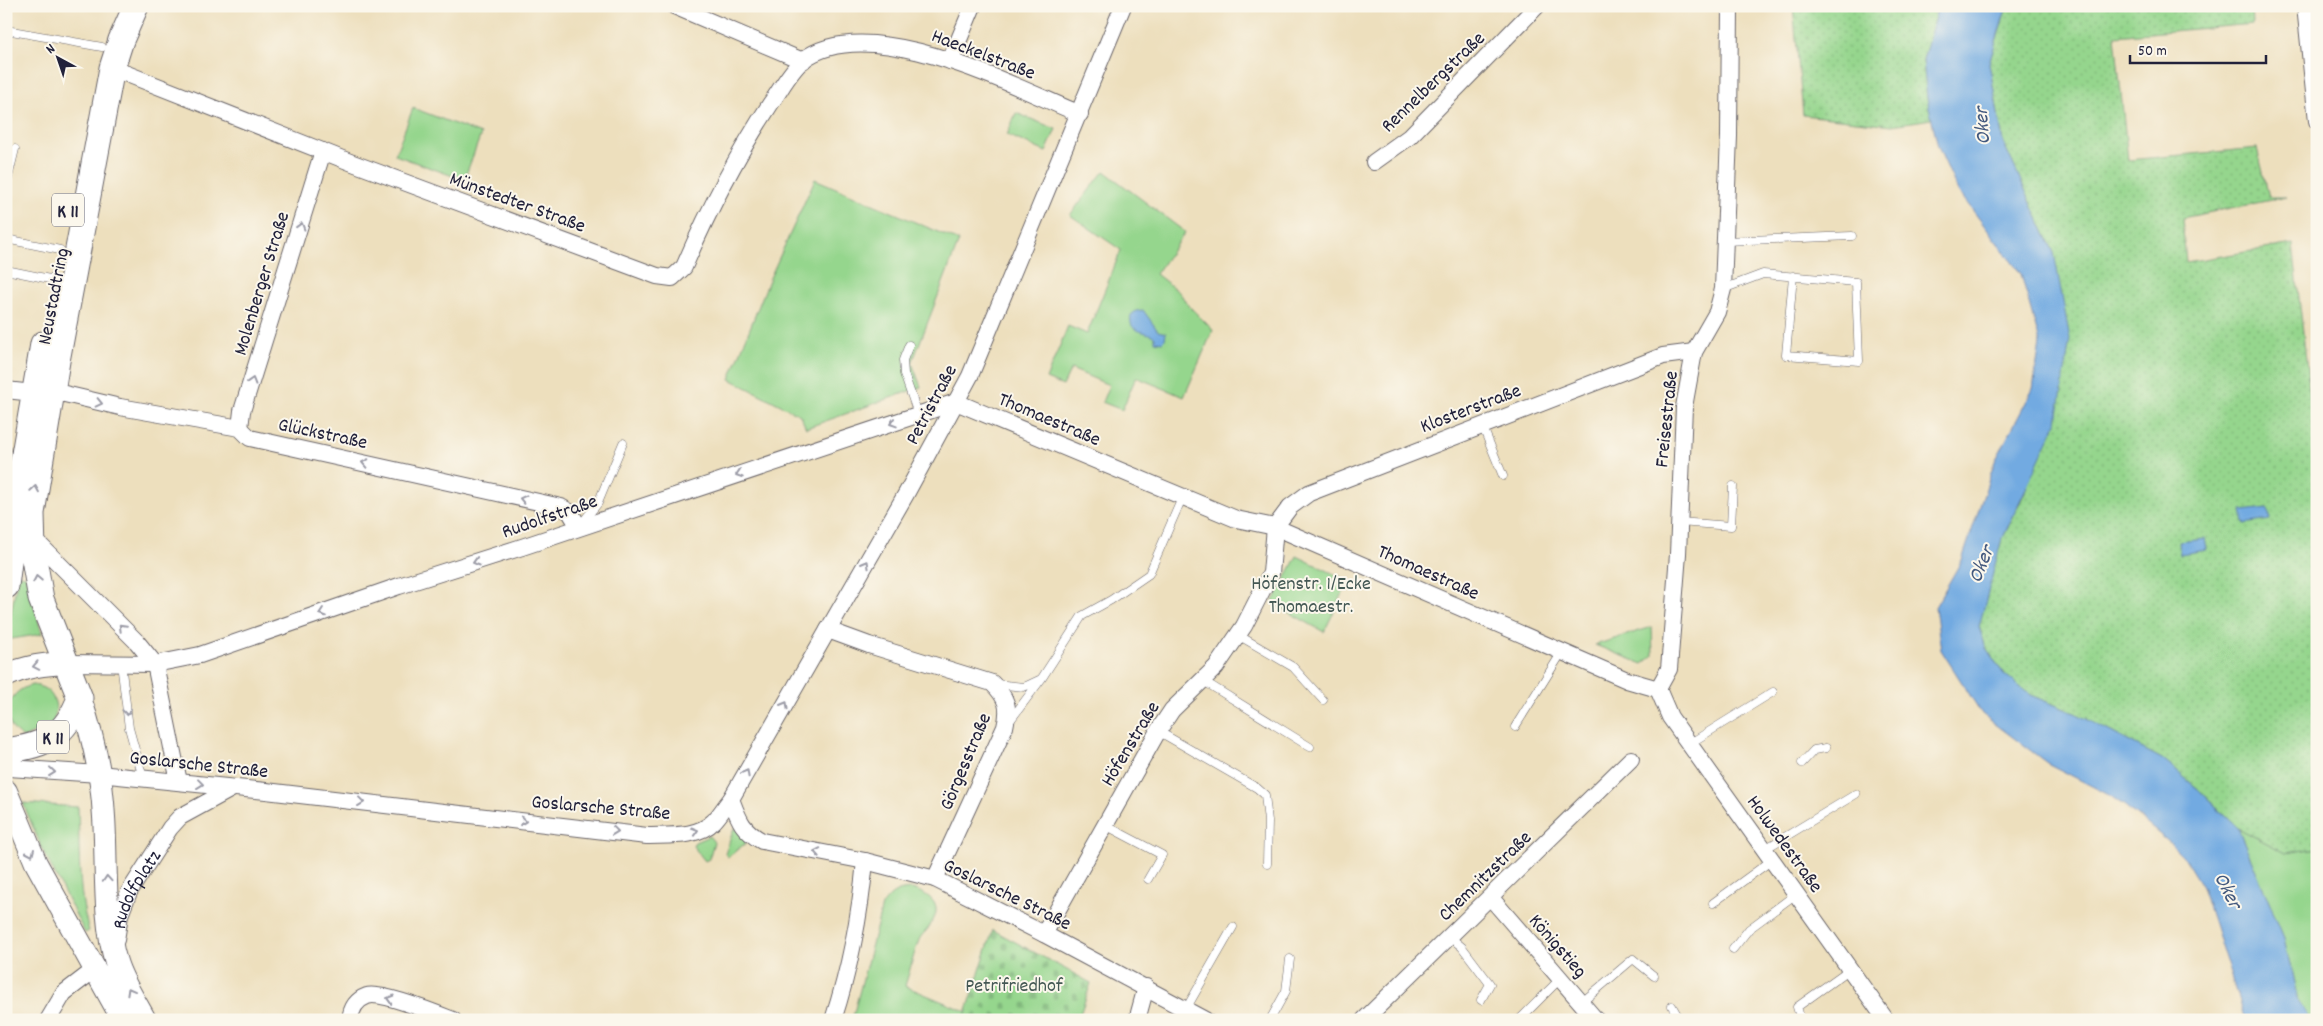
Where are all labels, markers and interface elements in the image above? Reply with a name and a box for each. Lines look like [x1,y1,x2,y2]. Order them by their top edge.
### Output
street label: Haeckelstraße [927,23,1039,88]
street label: Rennelbergstraße [1376,26,1493,140]
north arrow [32,32,82,82]
scale bar [2130,32,2267,64]
text: N [42,40,60,59]
text: 50 m [2138,41,2167,63]
water label: Oker [1968,104,2000,146]
street label: Münstedter Straße [445,166,589,242]
road number: K 11 [52,194,84,226]
street label: Molenberger Straße [228,208,298,359]
one-way arrow [295,222,305,231]
street label: Neustadtring [32,246,78,348]
street label: Petristraße [900,360,966,450]
street label: Freisestraße [1649,369,1687,469]
one-way arrow [246,377,256,386]
street label: Klosterstraße [1417,378,1526,442]
street label: Thomaestraße [993,387,1105,455]
one-way arrow [95,397,104,408]
street label: Glückstraße [275,412,370,458]
one-way arrow [889,417,898,427]
one-way arrow [360,458,369,469]
one-way arrow [735,468,743,478]
one-way arrow [29,484,40,492]
street label: Rudolfstraße [498,488,602,547]
one-way arrow [519,494,528,505]
street label: Thomaestraße [1372,539,1483,609]
water label: Oker [1962,540,2005,588]
one-way arrow [472,556,480,566]
one-way arrow [859,560,869,569]
park label: Höfenstr. 1/Ecke Thomaestr. [1251,571,1371,622]
one-way arrow [32,574,43,583]
one-way arrow [318,607,326,617]
one-way arrow [119,624,128,633]
one-way arrow [31,660,40,670]
street label: Höfenstraße [1095,696,1168,793]
one-way arrow [778,701,788,710]
one-way arrow [121,708,132,716]
street label: Görgesstraße [934,709,1000,815]
road number: K 11 [37,720,69,754]
street label: Goslarsche Straße [128,745,270,787]
one-way arrow [48,766,56,777]
one-way arrow [739,770,749,779]
one-way arrow [196,778,204,789]
street label: Goslarsche Straße [530,789,672,829]
street label: Holwedestraße [1739,790,1829,900]
one-way arrow [357,797,366,807]
one-way arrow [519,815,527,826]
one-way arrow [611,825,619,836]
street label: Chemnitzstraße [1433,825,1539,929]
one-way arrow [691,826,699,837]
street label: Rudolfplatz [107,845,170,931]
one-way arrow [812,847,821,858]
one-way arrow [24,848,35,857]
street label: Goslarsche Straße [938,853,1076,939]
water label: Oker [2204,868,2249,917]
one-way arrow [101,874,112,882]
street label: Königstieg [1521,909,1593,985]
park label: Petrifriedhof [965,973,1064,1001]
one-way arrow [126,988,136,997]
one-way arrow [386,994,395,1005]

